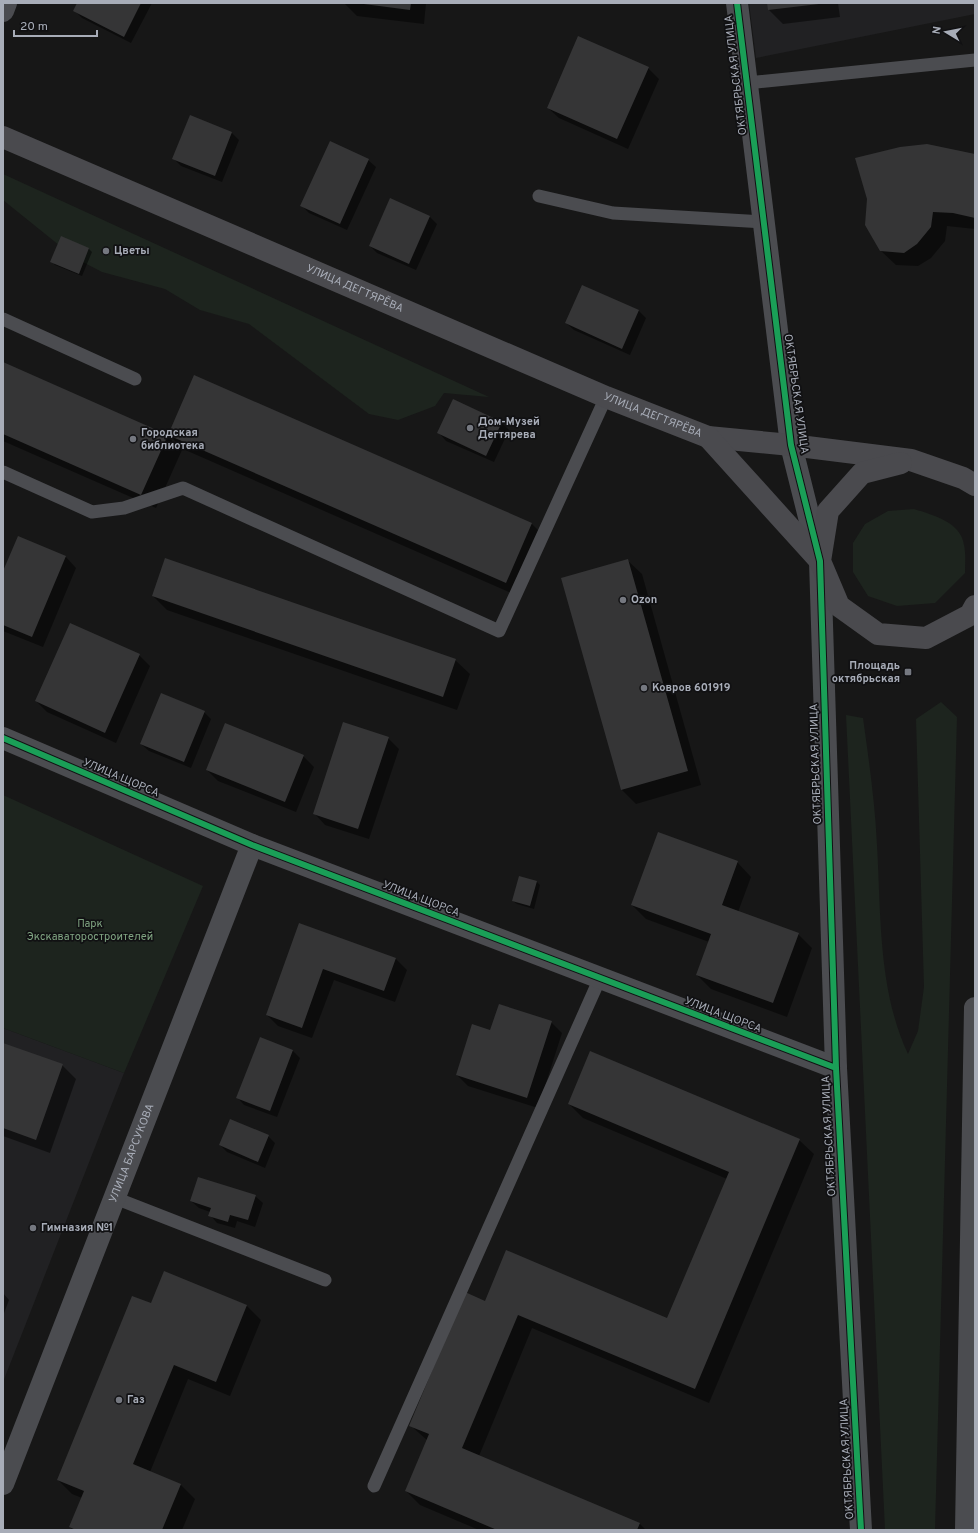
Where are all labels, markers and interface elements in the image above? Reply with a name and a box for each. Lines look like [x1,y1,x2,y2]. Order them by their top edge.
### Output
scale bar [14,12,97,38]
north arrow [926,12,966,52]
street label: ОКТЯБРЬСКАЯ УЛИЦА [722,14,750,136]
text: 20 m [20,19,48,35]
text: N [930,25,945,36]
place label: Цветы [114,244,150,258]
marker: Цветы [101,246,111,256]
street label: УЛИЦА ДЕГТЯРЁВА [304,262,406,316]
street label: ОКТЯБРЬСКАЯ УЛИЦА [781,333,811,455]
street label: УЛИЦА ДЕГТЯРЁВА [602,390,704,441]
place label: Дом-Музей Дегтярева [478,415,540,442]
marker: Дом-Музей Дегтярева [465,423,475,433]
place label: Городская библиотека [141,426,204,453]
marker: Городская библиотека [128,434,138,444]
place label: Ozon [631,593,657,607]
marker: Ozon [618,595,628,605]
place label: Площадь октябрьская [832,659,900,686]
marker: Площадь октябрьская [903,667,913,677]
place label: Ковров 601919 [652,681,731,695]
marker: Ковров 601919 [639,683,649,693]
street label: ОКТЯБРЬСКАЯ УЛИЦА [807,703,825,825]
street label: УЛИЦА ЩОРСА [81,756,161,800]
street label: УЛИЦА ЩОРСА [381,878,461,920]
park label: Парк Экскаваторостроителей [27,917,153,944]
street label: УЛИЦА ЩОРСА [683,994,763,1036]
street label: ОКТЯБРЬСКАЯ УЛИЦА [819,1075,839,1197]
street label: УЛИЦА БАРСУКОВА [106,1102,157,1205]
place label: Гимназия №1 [41,1221,113,1235]
marker: Гимназия №1 [28,1223,38,1233]
place label: Газ [127,1393,145,1407]
marker: Газ [114,1395,124,1405]
street label: ОКТЯБРЬСКАЯ УЛИЦА [837,1398,857,1520]

